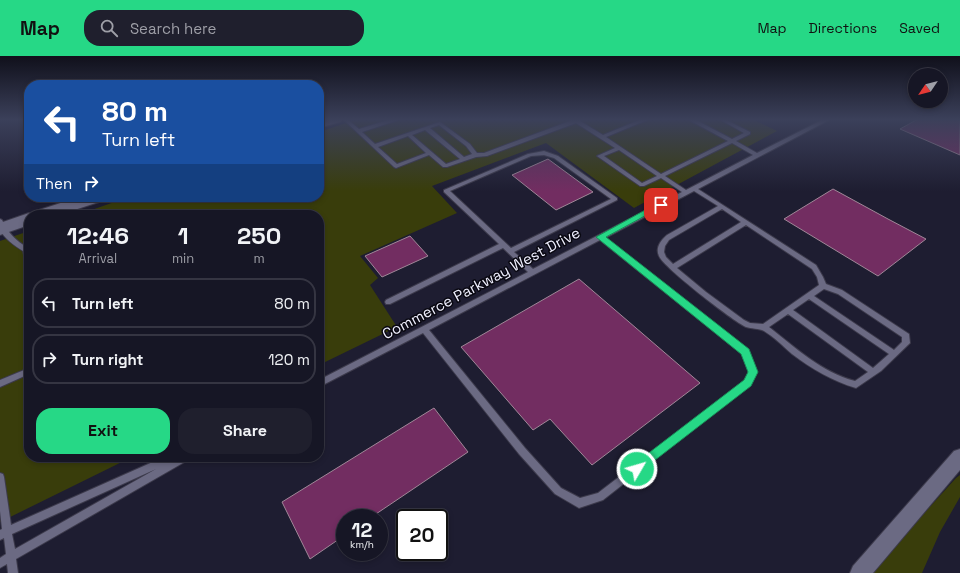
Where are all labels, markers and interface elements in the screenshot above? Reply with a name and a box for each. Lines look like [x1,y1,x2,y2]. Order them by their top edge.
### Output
search box [84,10,364,46]
text: Map [20,16,60,41]
icon: search [98,17,120,39]
text: Search here [130,19,216,38]
text: Map [757,19,787,37]
text: Directions [809,19,877,37]
text: Saved [899,19,940,37]
north arrow [908,68,948,108]
map controls [908,68,948,108]
text: 80 m [102,93,168,129]
icon: left [36,96,88,148]
text: Turn left [102,128,175,151]
icon: right [80,172,102,194]
text: Then [36,174,72,193]
pin [644,188,678,222]
icon: arrive [650,194,672,216]
text: 12:46 [67,220,129,251]
text: 1 [178,220,188,251]
text: 250 [237,220,281,251]
street label: Commerce Parkway West Drive [379,223,583,343]
text: Arrival [79,250,117,267]
text: min [172,250,194,267]
text: m [254,250,265,267]
icon: left [38,292,60,314]
text: Turn left [72,294,134,313]
text: 80 m [274,294,310,313]
icon: right [38,348,60,370]
text: Turn right [72,350,143,369]
text: 120 m [268,350,310,369]
button: Exit [36,408,170,454]
button: Share [178,408,312,454]
position arrow [616,448,658,490]
speed limit sign: 20 [396,509,448,561]
text: 12 [352,517,372,543]
text: km/h [350,538,374,551]

